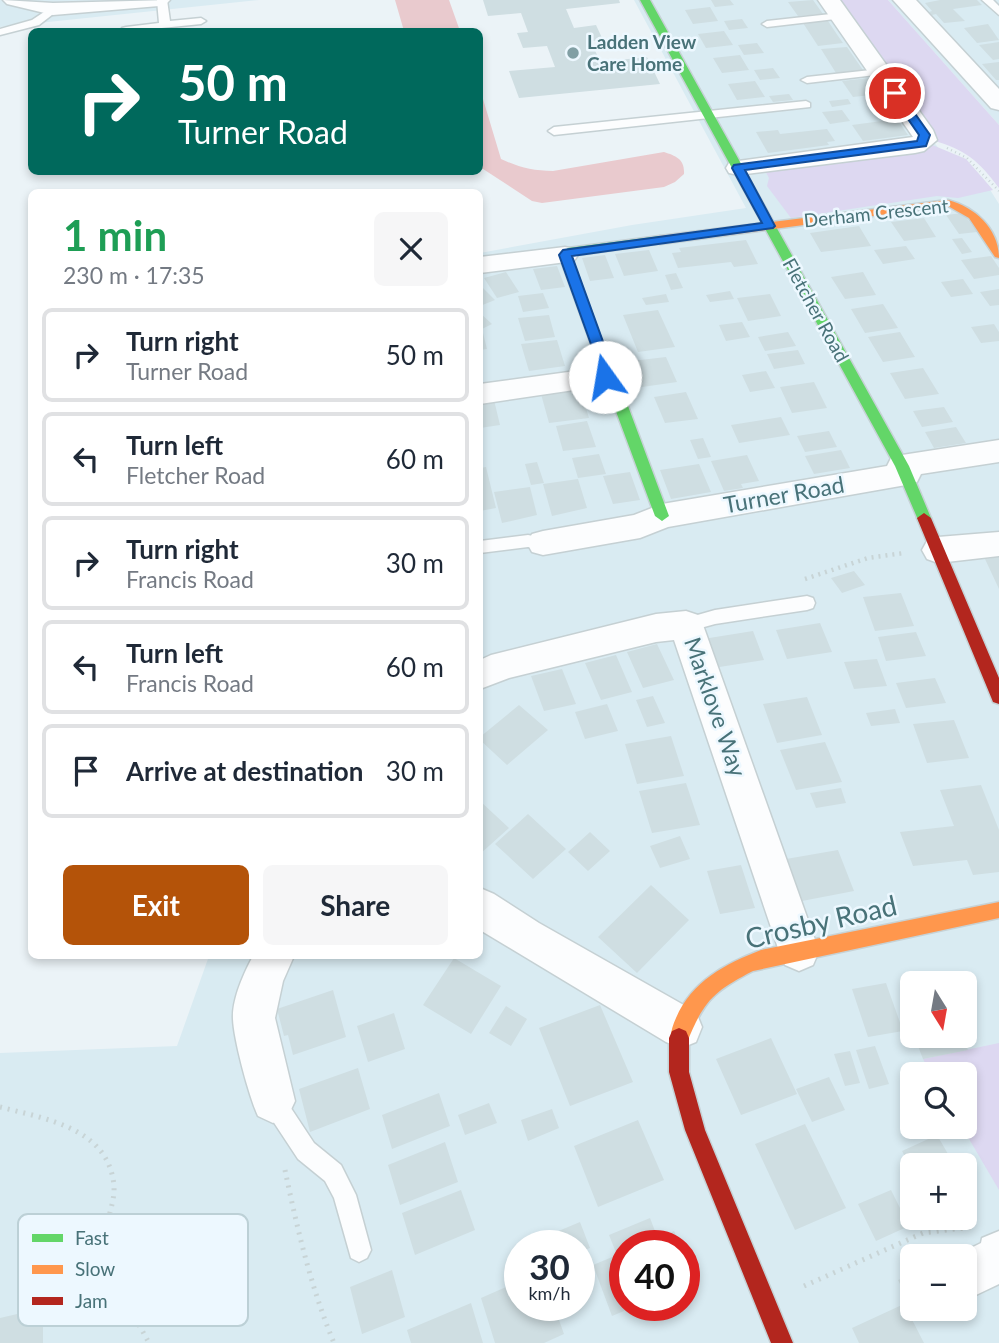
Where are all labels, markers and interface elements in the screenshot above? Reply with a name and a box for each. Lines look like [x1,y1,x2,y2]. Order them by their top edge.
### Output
place label: Ladden View Care Home [587,30,697,75]
marker: Ladden View Care Home [565,45,581,61]
text: 50 m [178,53,288,111]
icon: right [63,56,154,147]
pin [865,63,925,123]
icon: arrive [876,74,914,112]
text: Turner Road [178,112,348,151]
street label: Derham Crescent [802,193,950,232]
text: 1 min [63,210,167,260]
button: close [374,212,448,286]
street label: Fletcher Road [778,254,854,366]
text: 230 m · 17:35 [63,261,205,289]
text: Turn right [126,325,239,357]
icon: right [67,336,105,374]
text: 50 m [386,339,444,371]
position arrow [568,340,642,414]
text: Turner Road [126,357,248,385]
text: Turn left [126,429,223,461]
icon: left [67,440,105,478]
text: 60 m [386,443,444,475]
text: Fletcher Road [126,461,265,489]
street label: Turner Road [721,470,846,518]
text: Turn right [126,533,239,565]
icon: right [67,544,105,582]
text: 30 m [386,547,444,579]
text: Francis Road [126,565,254,593]
street label: Marklove Way [679,633,753,780]
text: Turn left [126,637,223,669]
icon: left [67,648,105,686]
text: 60 m [386,651,444,683]
text: Francis Road [126,669,254,697]
icon: arrive [67,752,105,790]
text: Arrive at destination [126,755,363,787]
text: 30 m [386,755,444,787]
button: Exit [63,865,249,945]
button: Share [263,865,448,945]
street label: Crosby Road [742,887,900,955]
north arrow [900,971,976,1048]
map controls [900,971,977,1321]
button: search [900,1062,977,1139]
button: + [900,1153,977,1230]
legend [18,1214,248,1326]
text: Fast [75,1226,109,1249]
speed limit sign: 40 [609,1230,700,1321]
button: − [900,1244,977,1321]
text: 30 [529,1245,570,1287]
text: Slow [75,1257,115,1280]
text: km/h [528,1282,571,1304]
text: Jam [75,1289,108,1312]

